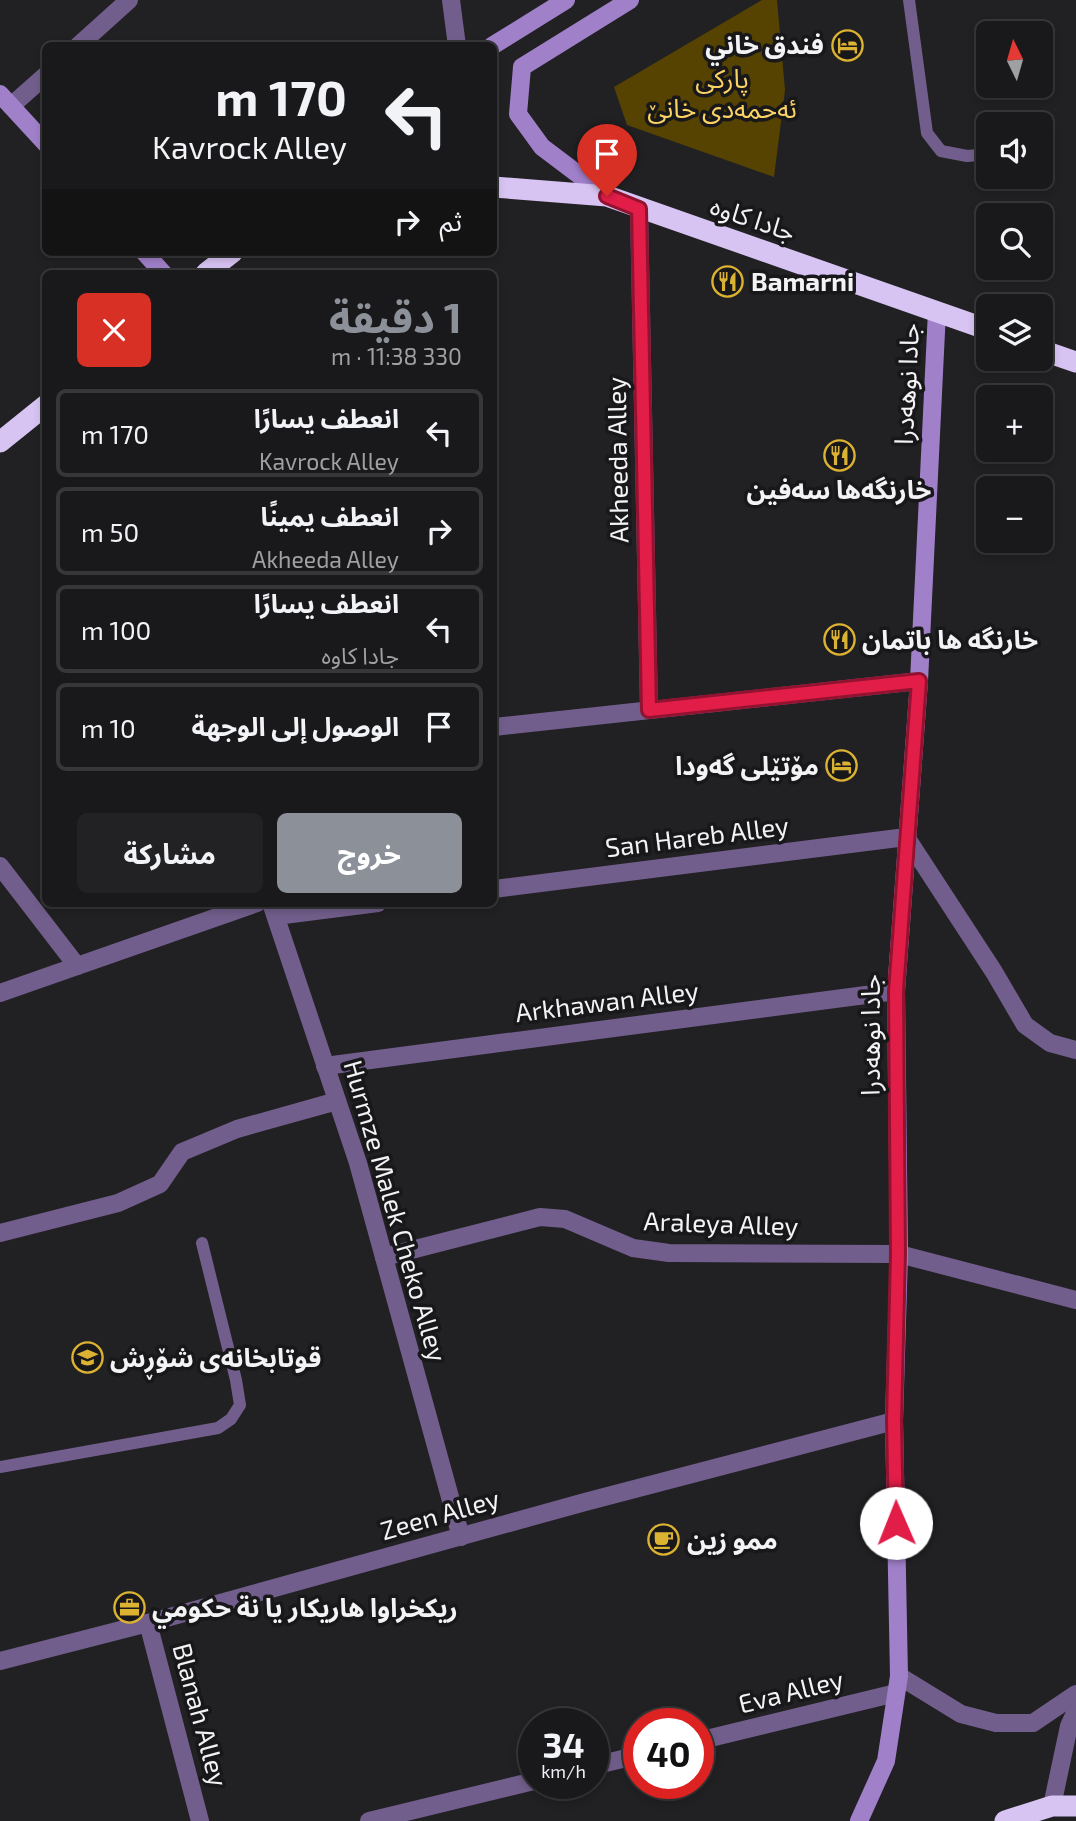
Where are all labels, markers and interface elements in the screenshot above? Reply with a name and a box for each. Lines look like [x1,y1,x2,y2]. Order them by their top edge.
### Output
north arrow [976,21,1054,98]
map controls [976,21,1053,553]
place label: فندق خاني [705,28,824,66]
hotel icon: فندق خاني [830,28,864,62]
park label: پارکی ئەحمەدی خانێ [647,62,797,124]
text: 170 m [215,67,347,126]
icon: left [371,70,462,161]
button: sound [976,112,1053,189]
pin [577,124,637,196]
text: Kavrock Alley [152,127,347,165]
icon: arrive [588,135,626,173]
street label: جادا کاوه‌ [707,189,800,247]
icon: right [388,203,426,241]
button: search [976,203,1053,280]
text: ثم [440,205,462,236]
restaurant icon: Bamarni [711,265,745,299]
place label: Bamarni [751,265,854,296]
text: 1 دقيقة [329,291,462,341]
button: close [77,293,151,367]
button: layers [976,294,1053,371]
street label: جادا نوهەدرا [887,322,925,445]
text: 330 m · 11:38 [331,342,462,370]
street label: Akheeda Alley [600,377,633,543]
button: + [976,385,1053,462]
text: انعطف يسارًا [254,402,399,433]
icon: left [420,414,458,452]
text: 170 m [81,418,149,449]
restaurant icon: خارنگەها سەفین [822,438,856,472]
text: Kavrock Alley [259,447,399,475]
place label: خارنگەها سەفین [747,473,931,505]
button: − [976,476,1053,553]
text: انعطف يمينًا [260,500,399,531]
icon: right [420,512,458,550]
text: 50 m [81,516,139,547]
text: Akheeda Alley [252,545,399,573]
text: انعطف يسارًا [254,587,399,618]
icon: left [420,610,458,648]
text: 100 m [81,614,151,645]
restaurant icon: خارنگه ها باتمان [822,623,856,657]
place label: خارنگه ها باتمان [862,623,1038,655]
text: جادا کاوه‌ [321,641,399,669]
icon: arrive [420,708,458,746]
text: الوصول إلى الوجهة [191,710,399,741]
text: 10 m [81,712,136,743]
place label: مۆتێلی گەودا [675,749,819,781]
hotel icon: مۆتێلی گەودا [825,749,859,783]
street label: San Hareb Alley [603,809,791,862]
button: مشاركة [77,813,263,893]
button: خروج [277,813,462,893]
street label: Arkhawan Alley [513,974,700,1027]
street label: جادا نوهەدرا [854,974,886,1096]
street label: Hurmze Malek Cheko Alley [339,1056,454,1365]
street label: Araleya Alley [643,1204,799,1241]
school or university icon: قوتابخانەی شۆڕش [70,1341,104,1375]
place label: قوتابخانەی شۆڕش [110,1341,321,1380]
street label: Zeen Alley [377,1482,503,1545]
position arrow [859,1486,933,1560]
cafe icon: ممو زين [647,1523,681,1557]
place label: ممو زين [687,1523,778,1555]
office icon: ريكخراوا هاريكار يا نة حكومي [112,1591,146,1625]
place label: ريكخراوا هاريكار يا نة حكومي [152,1591,458,1629]
street label: Blanah Alley [167,1640,236,1790]
street label: Eva Alley [735,1663,846,1719]
speed limit sign: 40 [623,1708,714,1799]
text: 34 [542,1723,585,1765]
text: km/h [541,1760,586,1782]

